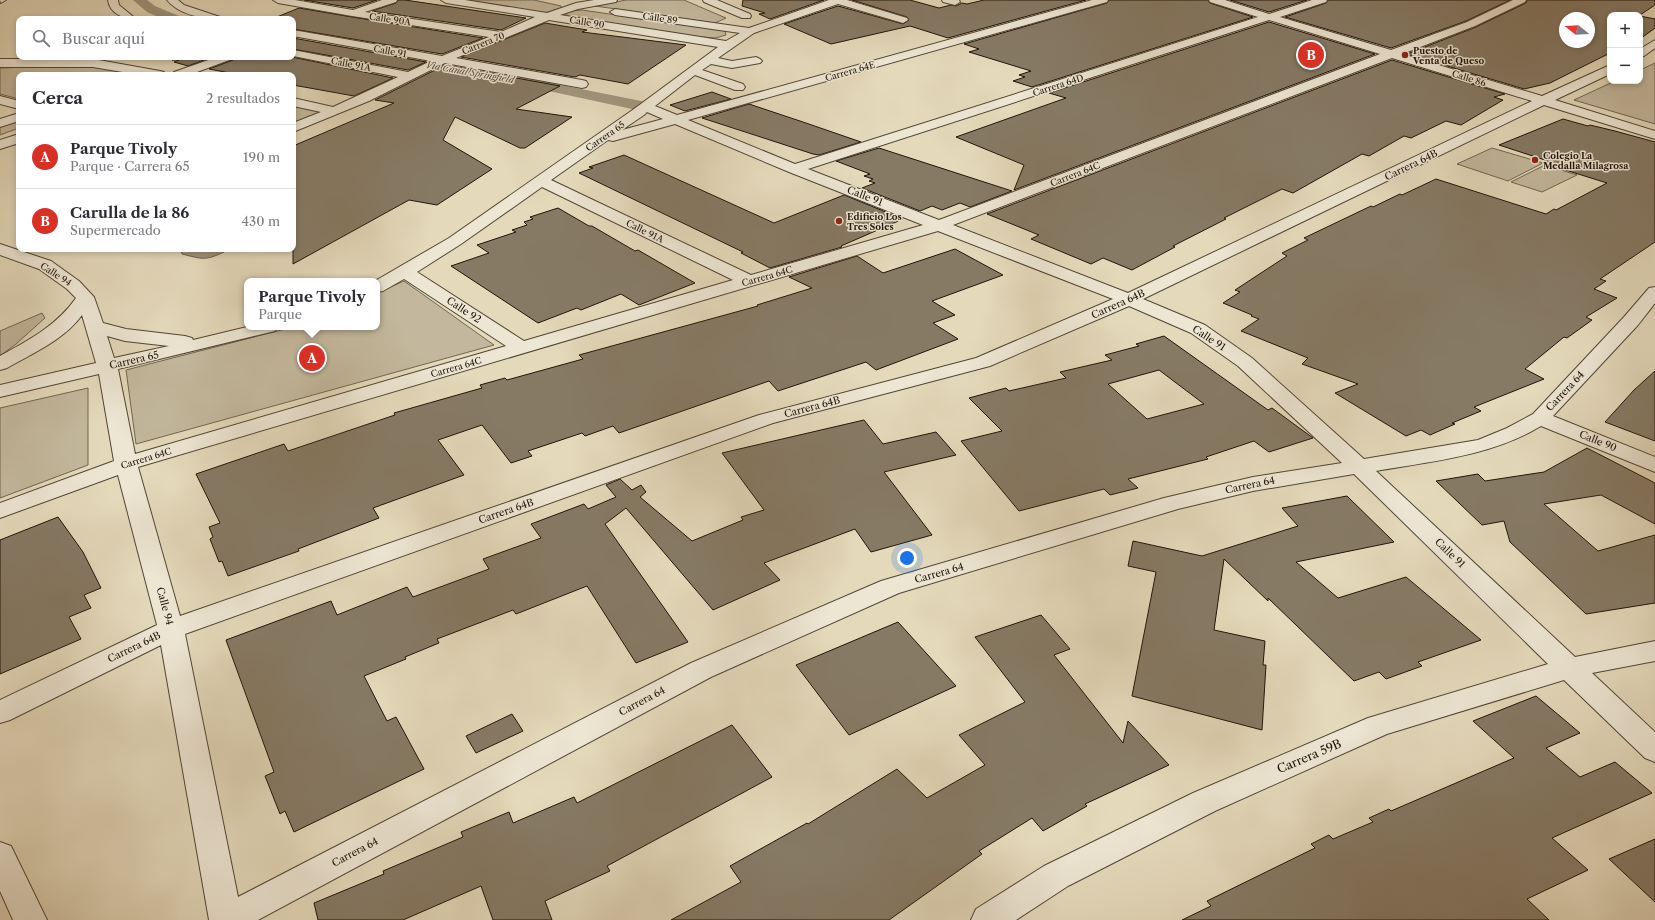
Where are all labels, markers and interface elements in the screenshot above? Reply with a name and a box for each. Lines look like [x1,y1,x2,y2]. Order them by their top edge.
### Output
street label: Calle 89 [642,10,678,26]
street label: Calle 90A [368,11,412,27]
north arrow [1559,12,1595,48]
map controls [1607,12,1643,84]
button: + [1607,12,1643,48]
street label: Calle 90 [569,14,606,30]
search box [16,16,296,60]
icon: search [30,27,52,49]
text: Buscar aquí [62,29,145,48]
street label: Carrera 70 [460,29,506,57]
pin: B [1298,40,1324,70]
street label: Calle 91 [373,43,408,59]
place label: Puesto de Venta de Queso [1412,45,1484,66]
button: − [1607,48,1643,84]
marker: Puesto de Venta de Queso [1400,50,1410,60]
street label: Calle 91A [330,55,372,73]
water label: Via Canal Springfield [425,59,517,85]
street label: Carrera 64E [824,59,876,83]
street label: Calle 86 [1451,68,1487,88]
street label: Carrera 64D [1031,72,1085,98]
text: Cerca [32,88,83,108]
text: 2 resultados [206,90,280,106]
street label: Carrera 65 [583,118,627,153]
text: Parque Tivoly [70,139,177,158]
street label: Carrera 64B [1382,147,1440,183]
text: A [40,149,50,165]
text: 190 m [243,149,280,165]
place label: Colegio La Medalla Milagrosa [1543,150,1629,171]
marker: Colegio La Medalla Milagrosa [1530,155,1540,165]
text: Parque · Carrera 65 [70,158,189,174]
street label: Carrera 64C [1049,159,1101,189]
street label: Calle 91 [845,183,885,209]
text: Carulla de la 86 [70,203,189,222]
place label: Edificio Los Tres Soles [847,211,902,232]
text: B [40,213,50,229]
text: 430 m [242,213,280,229]
marker: Edificio Los Tres Soles [834,216,844,226]
street label: Calle 91A [624,217,666,245]
text: Supermercado [70,222,161,238]
street label: Calle 94 [38,260,74,288]
street label: Carrera 64C [740,263,794,289]
popup [244,278,380,330]
street label: Carrera 64B [1089,286,1147,322]
text: Parque Tivoly [258,287,366,306]
street label: Calle 92 [444,294,484,326]
text: Parque [258,306,302,322]
street label: Calle 91 [1190,322,1229,354]
pin: A [299,343,325,373]
street label: Carrera 65 [108,348,160,372]
street label: Carrera 64C [429,354,483,380]
street label: Carrera 64 [1543,368,1587,414]
street label: Carrera 64B [783,393,841,421]
street label: Calle 90 [1577,428,1619,454]
street label: Carrera 64C [119,445,173,471]
street label: Carrera 64 [1224,473,1276,497]
street label: Carrera 64B [477,495,535,527]
street label: Calle 91 [1432,535,1468,571]
your location [897,548,917,568]
street label: Carrera 64 [913,560,965,586]
street label: Calle 94 [154,586,176,627]
street label: Carrera 64B [105,629,163,665]
street label: Carrera 64 [617,683,668,719]
street label: Carrera 59B [1275,736,1343,776]
street label: Carrera 64 [330,834,381,870]

